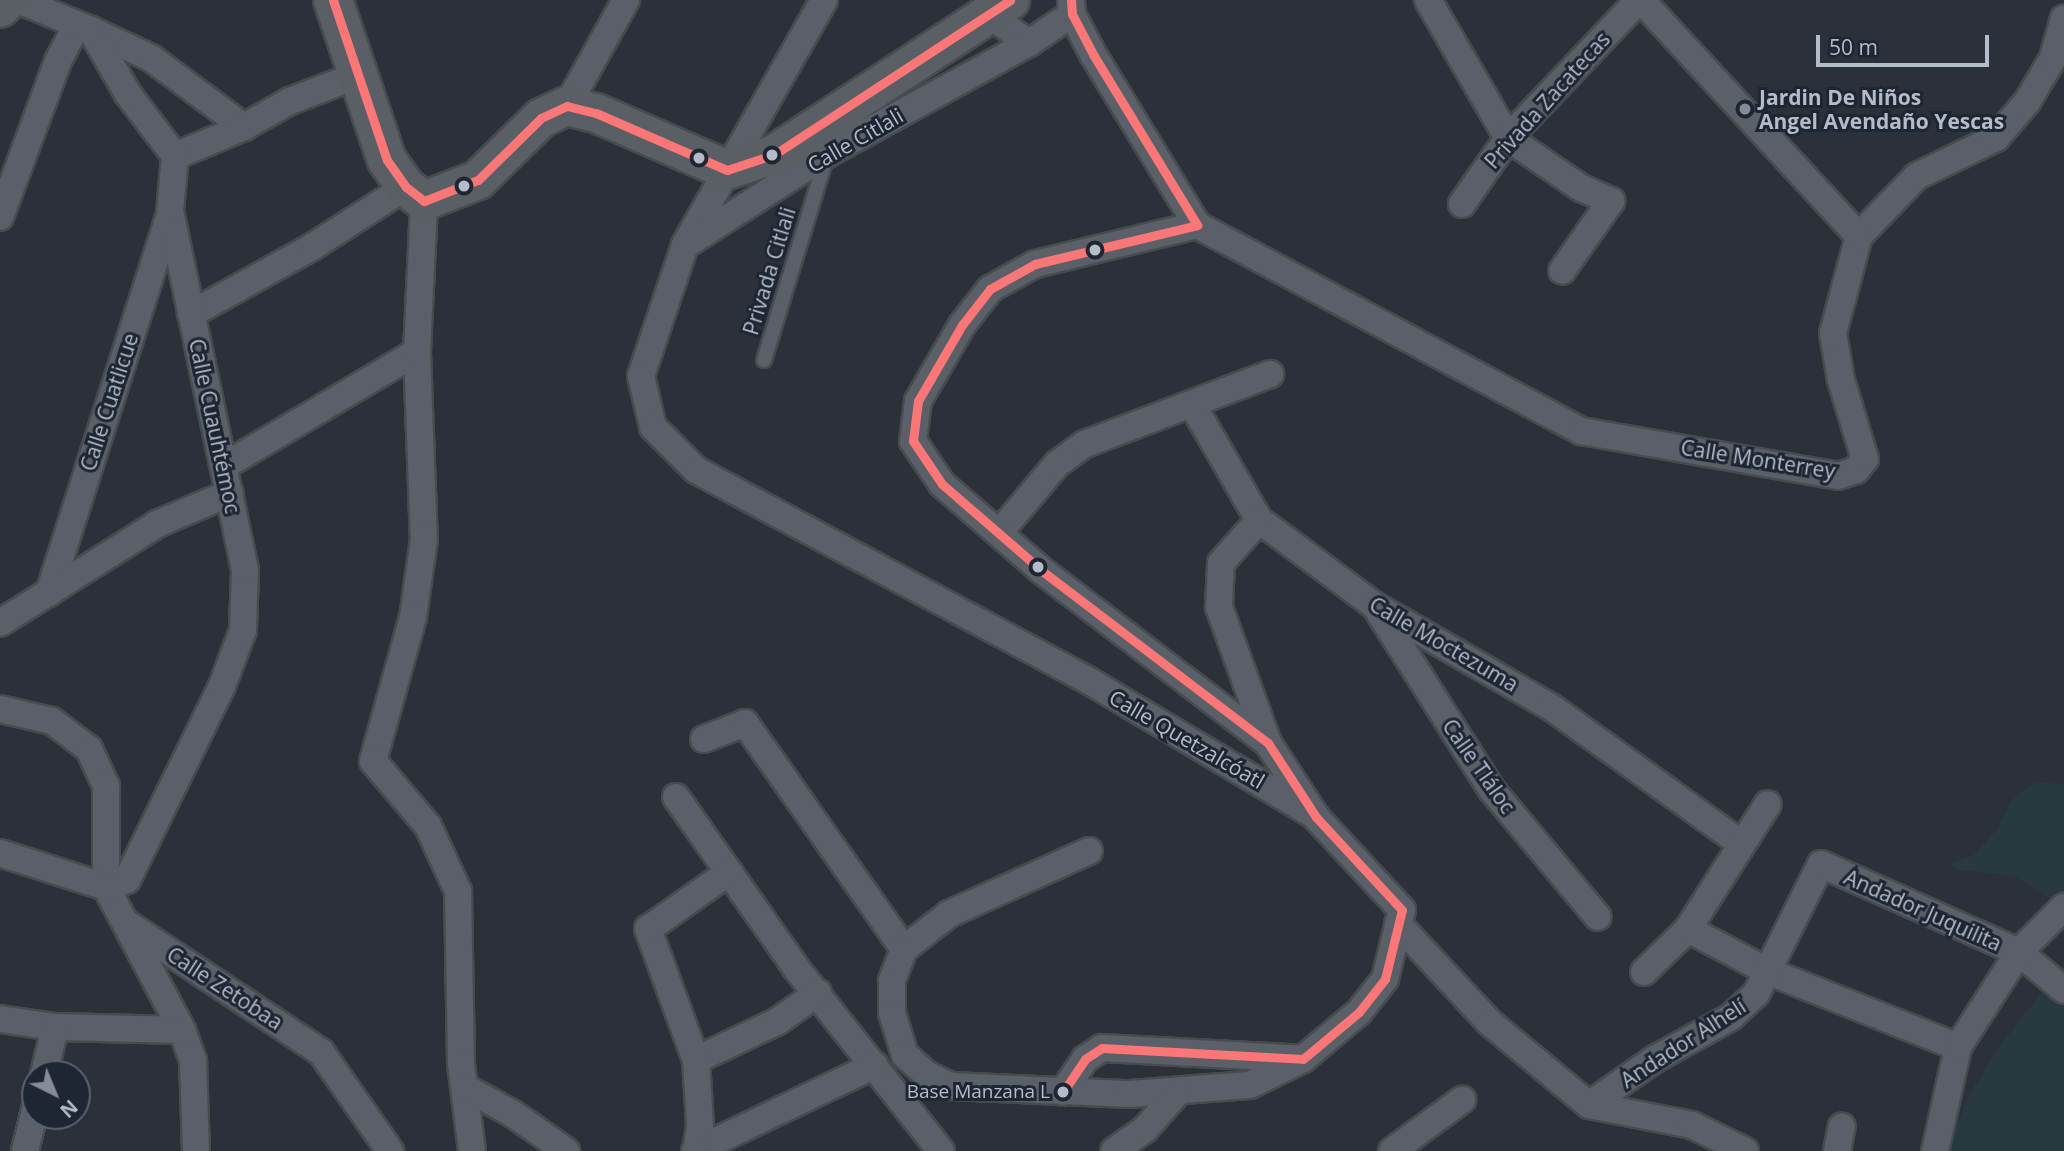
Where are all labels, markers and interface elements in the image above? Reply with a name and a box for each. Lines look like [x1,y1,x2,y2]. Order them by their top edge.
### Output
scale bar [1819,21,1992,65]
street label: Privada Zacatecas [1479,27,1615,173]
text: 50 m [1829,33,1878,61]
place label: Jardin De Niños Angel Avendaño Yescas [1759,84,2004,134]
marker: Jardin De Niños Angel Avendaño Yescas [1737,101,1753,117]
street label: Calle Citlali [803,103,907,177]
unlabelled marker [765,148,779,162]
unlabelled marker [692,151,706,165]
unlabelled marker [457,179,471,193]
street label: Privada Citlali [738,204,800,338]
unlabelled marker [1088,243,1102,257]
street label: Calle Cuatlicue [75,330,143,474]
street label: Calle Cuauhtémoc [184,336,246,516]
street label: Calle Monterrey [1679,434,1837,484]
unlabelled marker [1031,560,1045,574]
street label: Calle Moctezuma [1365,591,1523,697]
street label: Calle Quetzalcóatl [1105,684,1269,794]
street label: Calle Tláloc [1437,714,1521,818]
street label: Andador Juquilita [1840,864,2006,956]
street label: Calle Zetobaa [162,941,288,1035]
street label: Andador Alhelí [1616,993,1750,1093]
north arrow [21,1060,91,1130]
place label: Base Manzana L [907,1081,1050,1103]
marker: Base Manzana L [1056,1085,1070,1099]
text: N [54,1094,83,1124]

